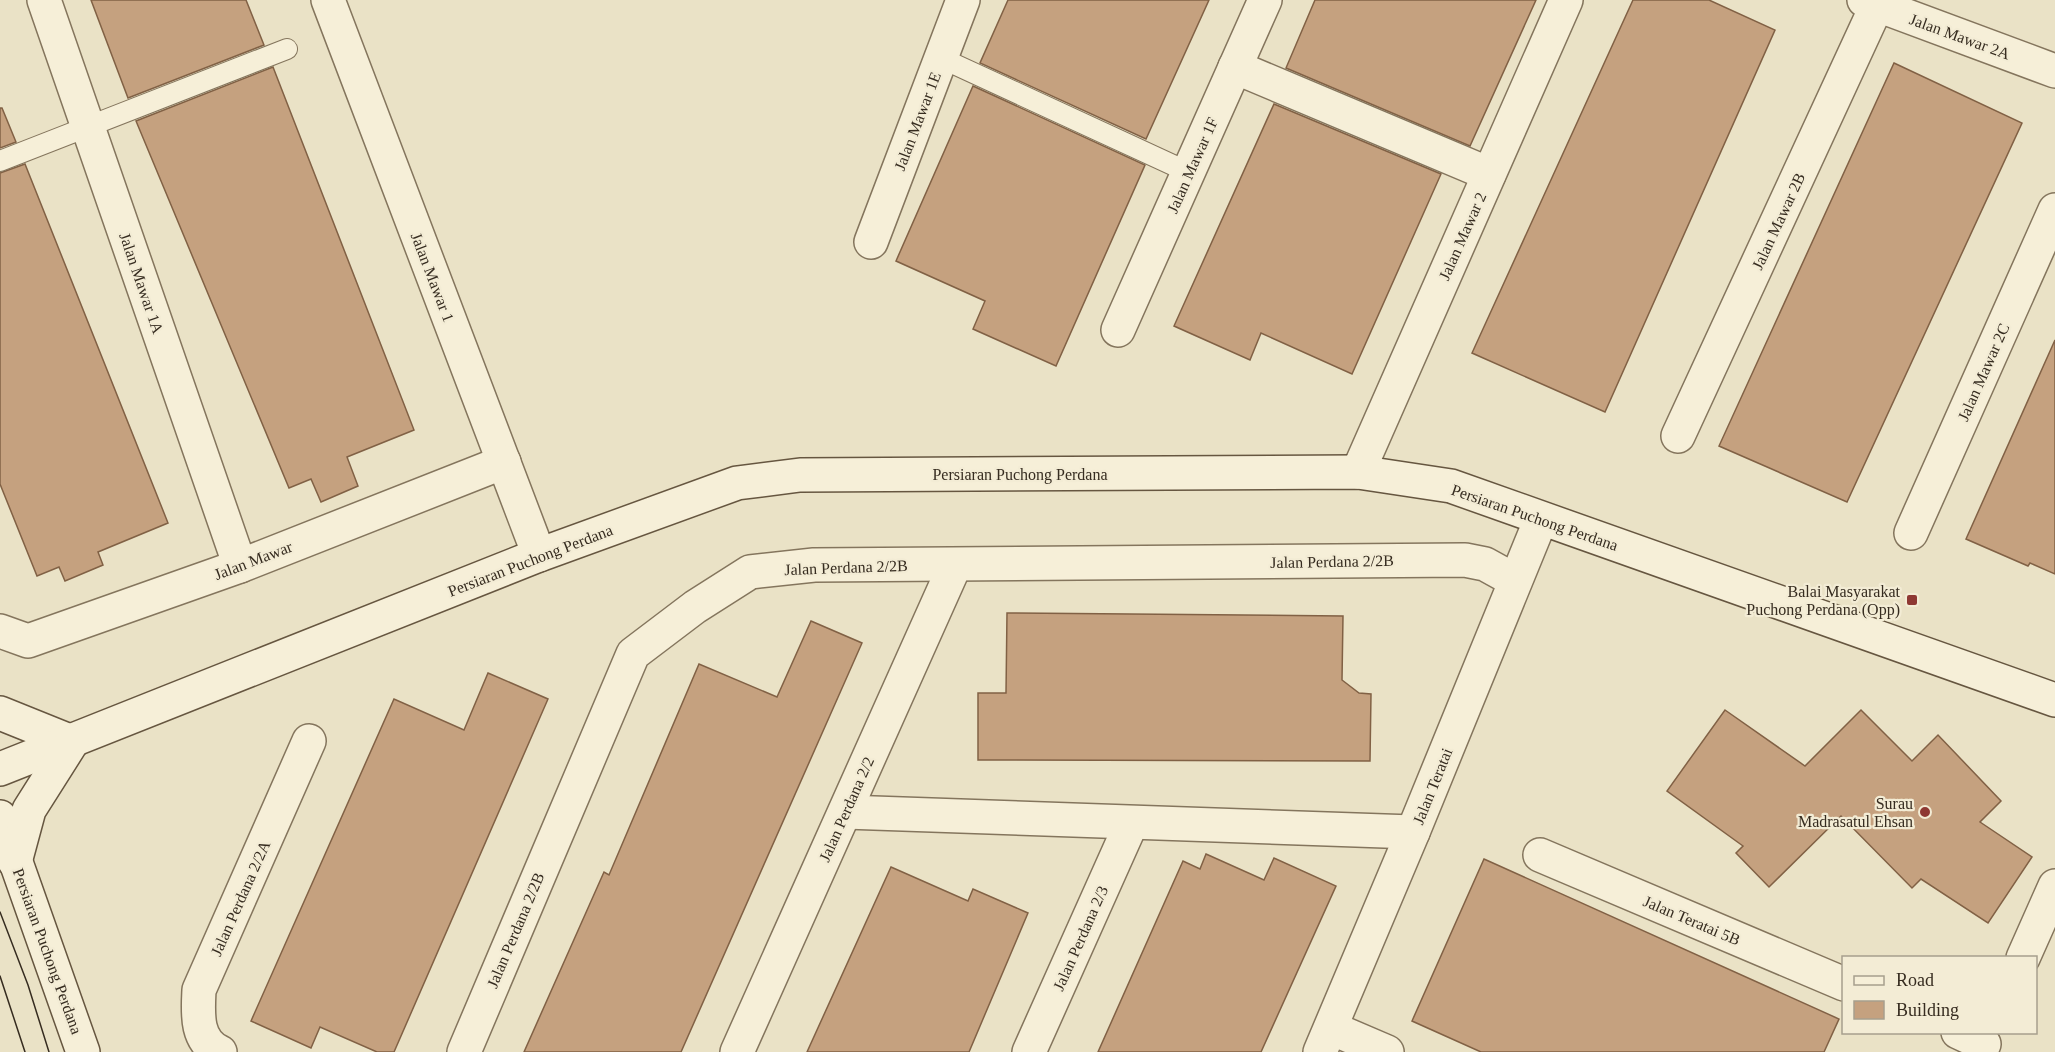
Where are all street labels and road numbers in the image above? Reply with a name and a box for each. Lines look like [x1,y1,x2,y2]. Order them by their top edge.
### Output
street label: Jalan Mawar 2A [1907,10,2013,63]
street label: Jalan Mawar 1E [891,70,944,173]
street label: Jalan Mawar 1F [1164,115,1221,216]
street label: Jalan Mawar 2B [1749,170,1808,272]
street label: Jalan Mawar 2 [1436,190,1489,283]
street label: Jalan Mawar 1A [116,230,167,336]
street label: Jalan Mawar 1 [408,230,457,324]
street label: Jalan Mawar 2C [1954,321,2013,424]
street label: Persiaran Puchong Perdana [932,466,1108,484]
street label: Persiaran Puchong Perdana [1449,481,1620,555]
street label: Persiaran Puchong Perdana [445,521,615,601]
street label: Jalan Mawar [212,538,295,583]
street label: Jalan Perdana 2/2B [1270,552,1394,571]
street label: Jalan Perdana 2/2B [784,557,908,578]
street label: Jalan Teratai [1409,745,1456,827]
street label: Jalan Perdana 2/2 [816,754,877,864]
street label: Jalan Perdana 2/2A [207,838,274,958]
street label: Persiaran Puchong Perdana [9,866,85,1037]
street label: Jalan Perdana 2/2B [484,870,547,990]
street label: Jalan Perdana 2/3 [1050,883,1111,993]
street label: Jalan Teratai 5B [1641,892,1743,948]

